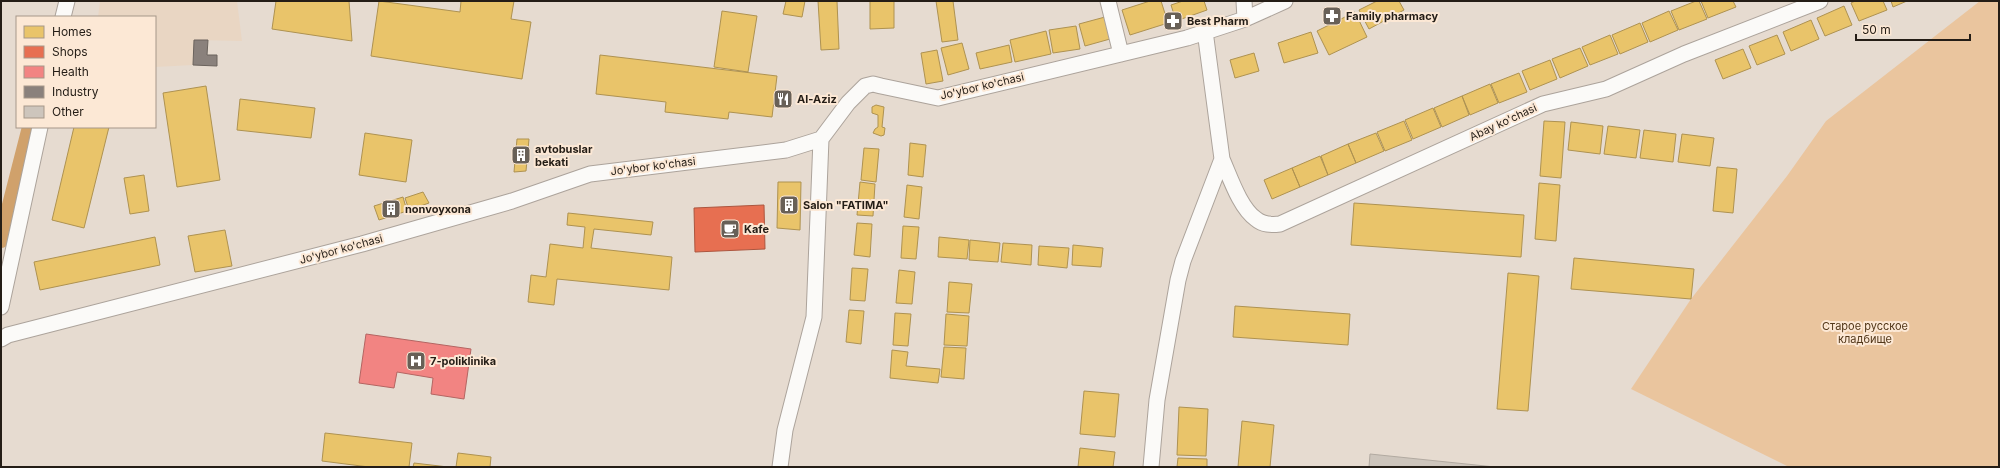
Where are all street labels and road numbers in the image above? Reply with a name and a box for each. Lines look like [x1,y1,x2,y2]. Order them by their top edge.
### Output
street label: Jo'ybor ko'chasi [939,70,1025,102]
street label: Abay ko'chasi [1467,100,1539,144]
street label: Jo'ybor ko'chasi [610,154,696,178]
street label: Jo'ybor ko'chasi [298,231,384,267]

